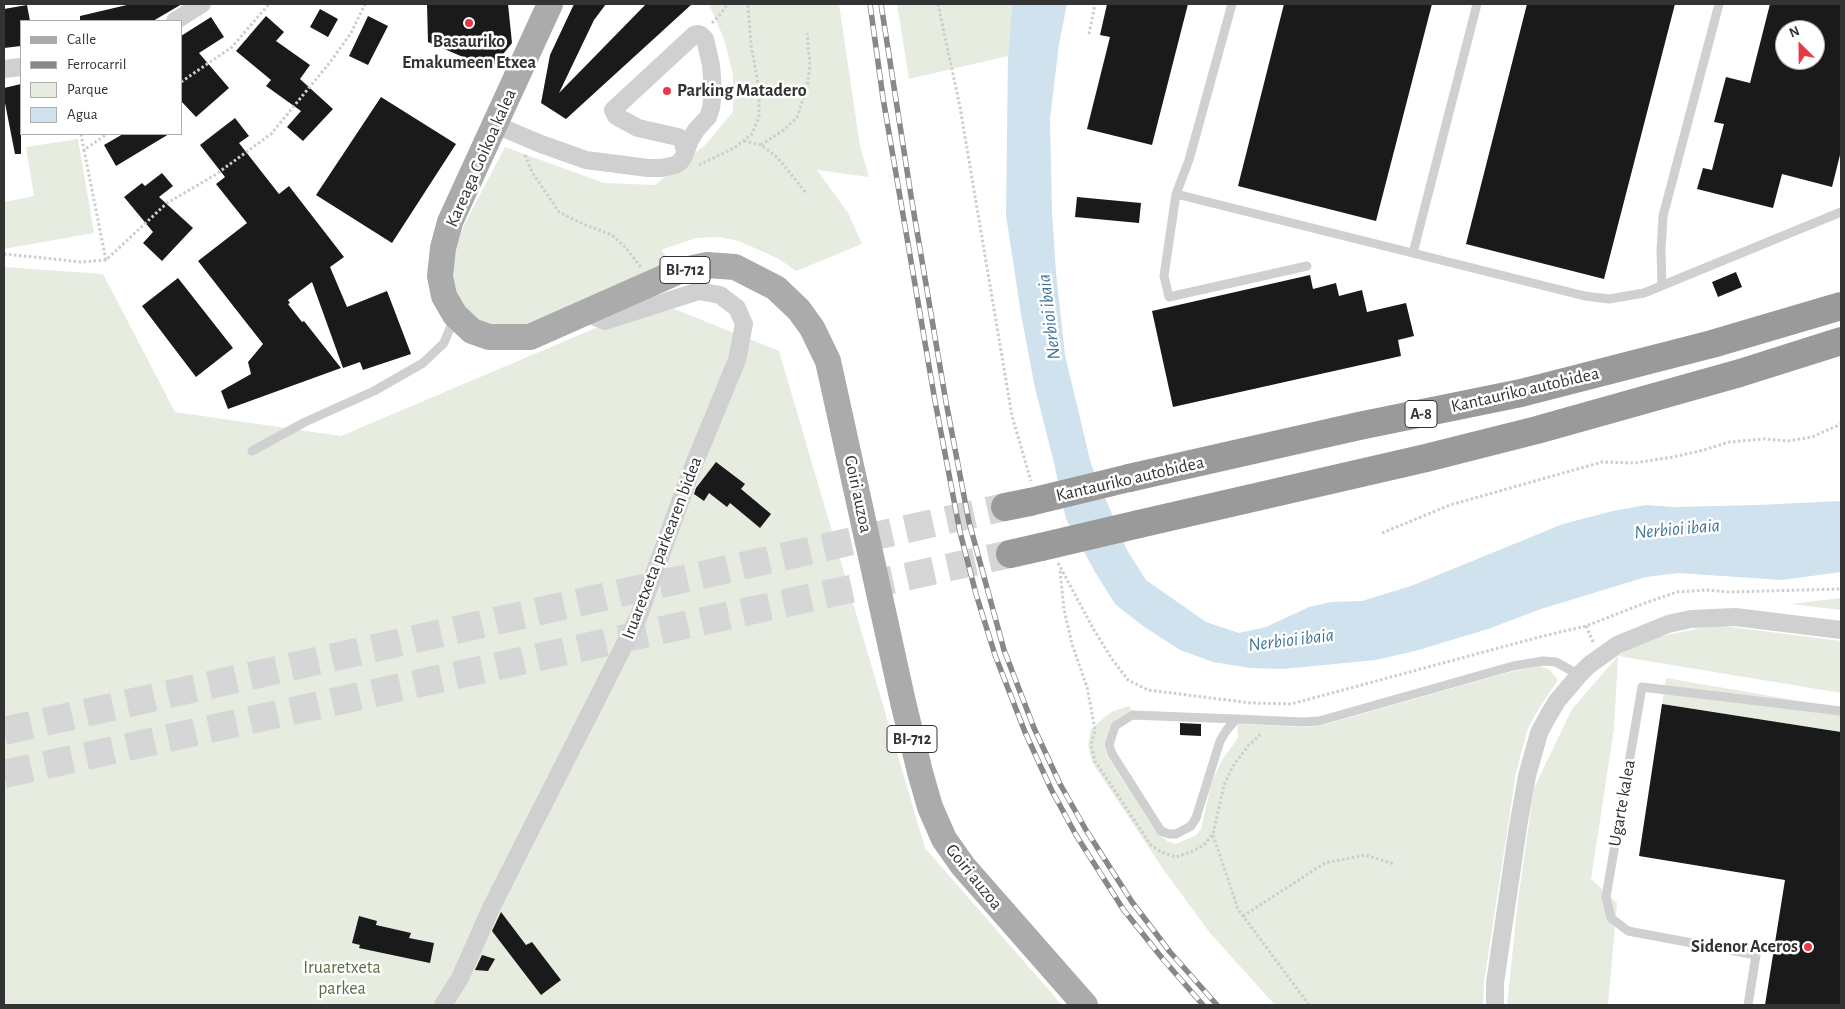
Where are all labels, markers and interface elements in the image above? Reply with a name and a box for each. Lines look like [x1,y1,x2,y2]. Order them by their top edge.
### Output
marker: Basauriko Emakumeen Etxea [463,17,475,29]
legend [20,20,182,135]
north arrow [1775,20,1825,70]
text: N [1787,24,1802,40]
place label: Basauriko Emakumeen Etxea [402,31,536,74]
text: Calle [67,32,96,47]
text: Ferrocarril [67,57,126,72]
place label: Parking Matadero [677,80,807,102]
text: Parque [67,82,108,97]
marker: Parking Matadero [661,85,673,97]
street label: Kareaga Goikoa kalea [441,86,521,230]
text: Agua [67,107,98,122]
road number: BI-712 [660,256,710,284]
water label: Nerbioi ibaia [1032,273,1066,361]
street label: Kantauriko autobidea [1449,362,1601,418]
road number: A-8 [1405,400,1437,428]
street label: Kantauriko autobidea [1054,451,1206,507]
street label: Goiri auzoa [839,453,877,535]
street label: Iruaretxeta parkearen bidea [617,454,707,642]
water label: Nerbioi ibaia [1633,514,1721,544]
water label: Nerbioi ibaia [1247,623,1335,657]
road number: BI-712 [887,726,937,752]
street label: Ugarte kalea [1604,758,1640,848]
street label: Goiri auzoa [941,840,1007,914]
place label: Sidenor Aceros [1691,936,1798,958]
marker: Sidenor Aceros [1802,941,1814,953]
park label: Iruaretxeta parkea [303,957,381,1000]

